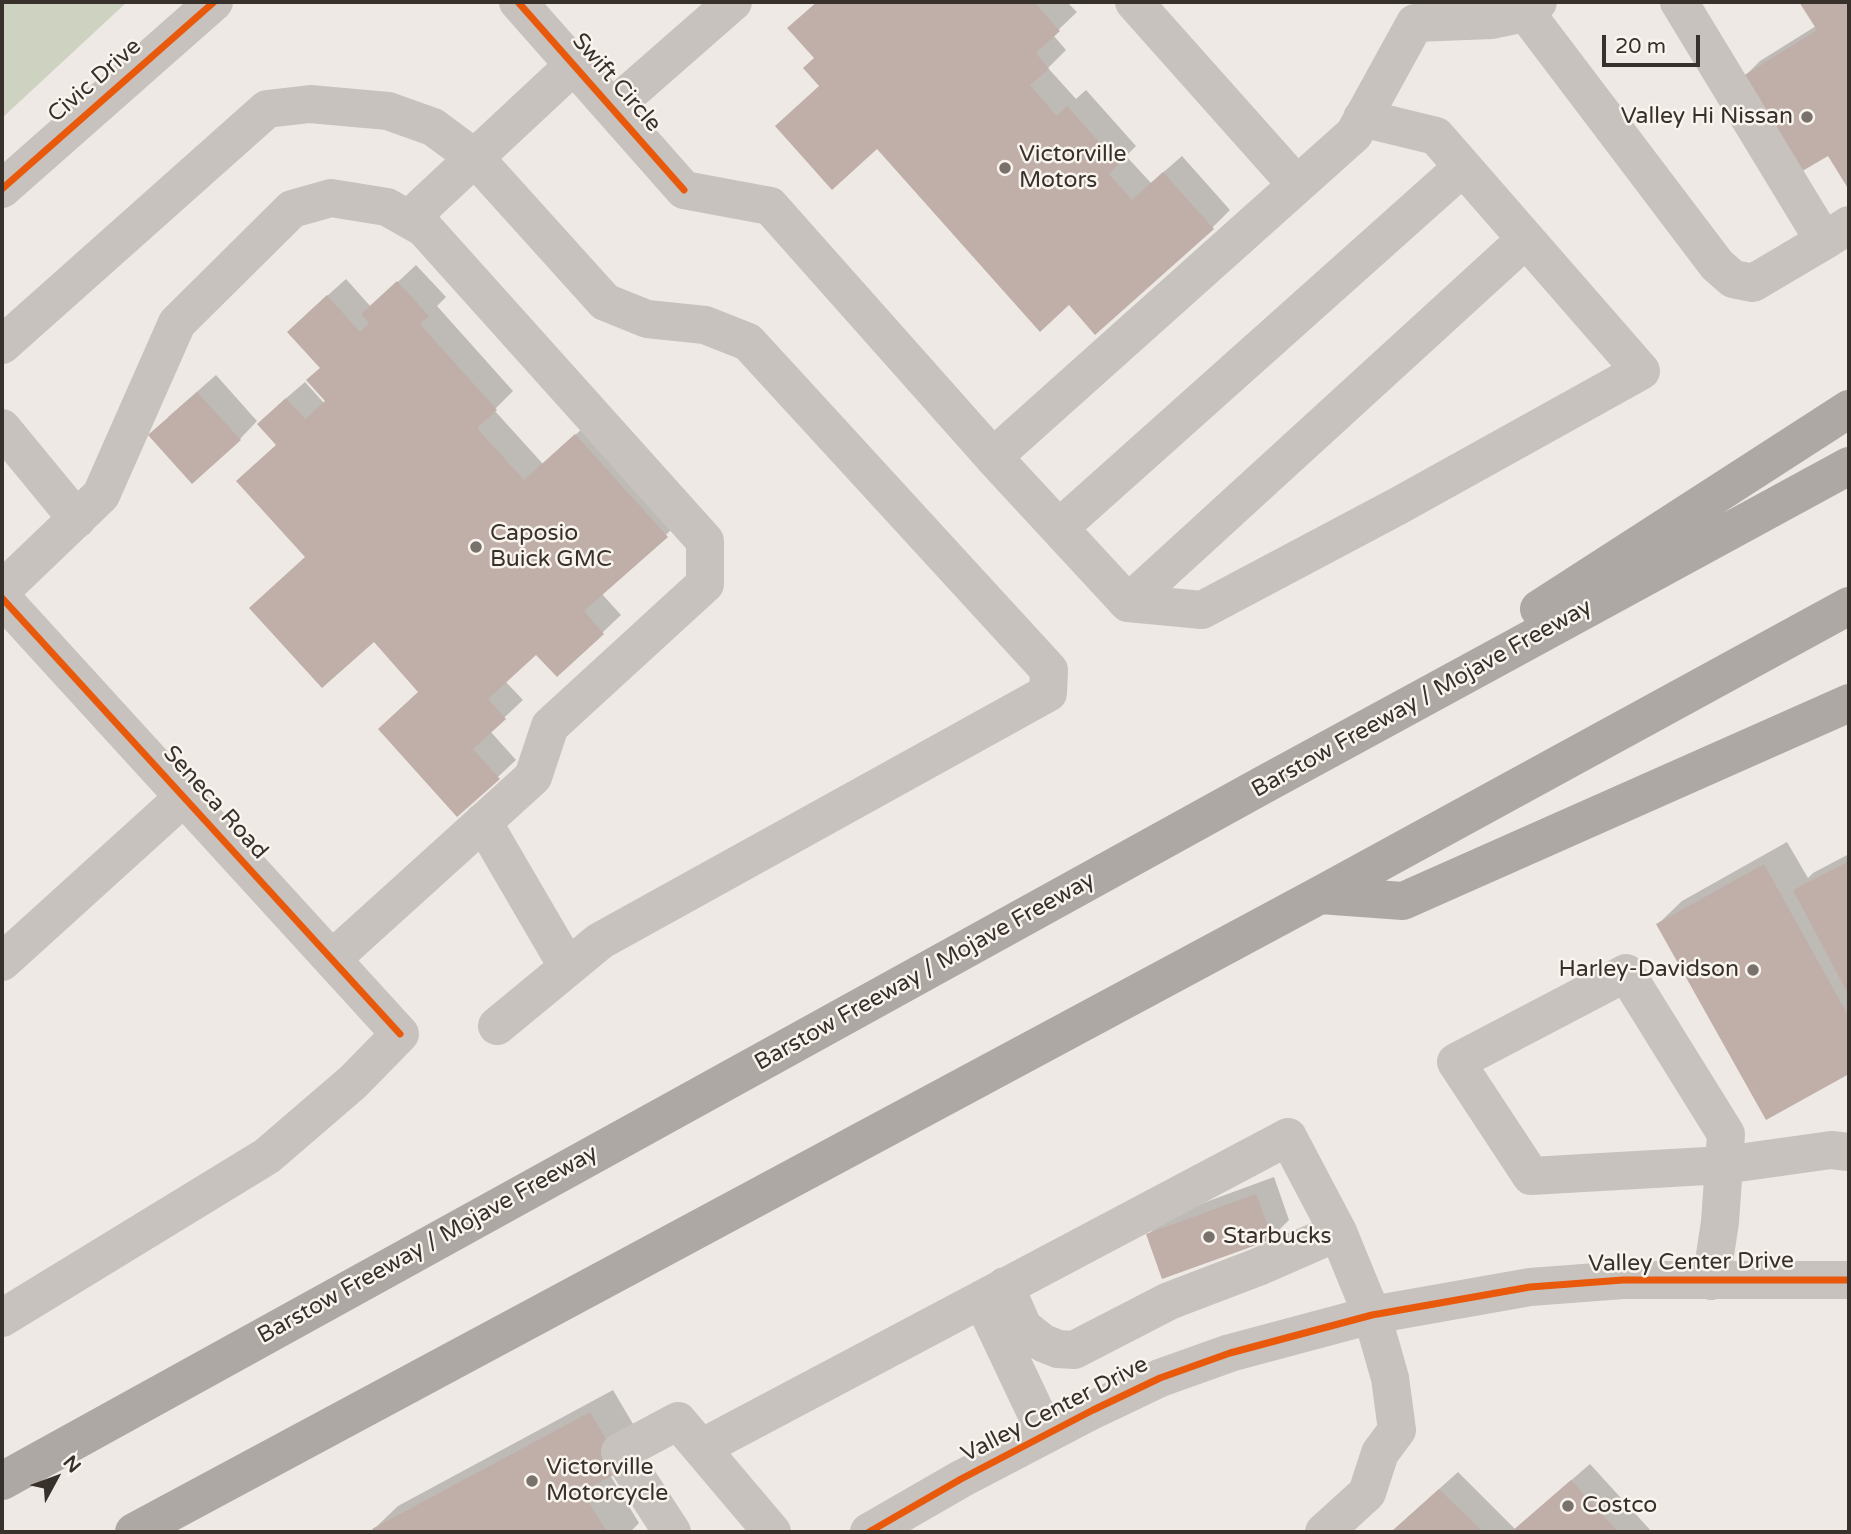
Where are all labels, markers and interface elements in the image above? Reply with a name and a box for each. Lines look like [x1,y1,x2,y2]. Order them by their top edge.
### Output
scale bar [1606,21,1704,65]
street label: Swift Circle [566,28,666,138]
street label: Civic Drive [43,33,147,129]
text: 20 m [1615,34,1666,59]
place label: Valley Hi Nissan [1621,103,1793,131]
marker: Valley Hi Nissan [1799,109,1815,125]
place label: Victorville Motors [1019,141,1127,195]
marker: Victorville Motors [997,160,1013,176]
place label: Caposio Buick GMC [490,520,612,574]
marker: Caposio Buick GMC [468,539,484,555]
street label: Barstow Freeway / Mojave Freeway [1247,594,1597,804]
street label: Seneca Road [157,741,273,865]
street label: Barstow Freeway / Mojave Freeway [750,867,1100,1077]
place label: Harley-Davidson [1558,956,1739,984]
marker: Harley-Davidson [1745,962,1761,978]
street label: Barstow Freeway / Mojave Freeway [253,1140,603,1350]
place label: Starbucks [1223,1223,1331,1251]
marker: Starbucks [1201,1229,1217,1245]
street label: Valley Center Drive [1588,1247,1794,1279]
street label: Valley Center Drive [957,1351,1153,1469]
north arrow [21,1443,91,1513]
text: N [59,1451,85,1477]
place label: Victorville Motorcycle [546,1454,668,1508]
marker: Victorville Motorcycle [524,1473,540,1489]
place label: Costco [1582,1492,1657,1520]
marker: Costco [1560,1498,1576,1514]

